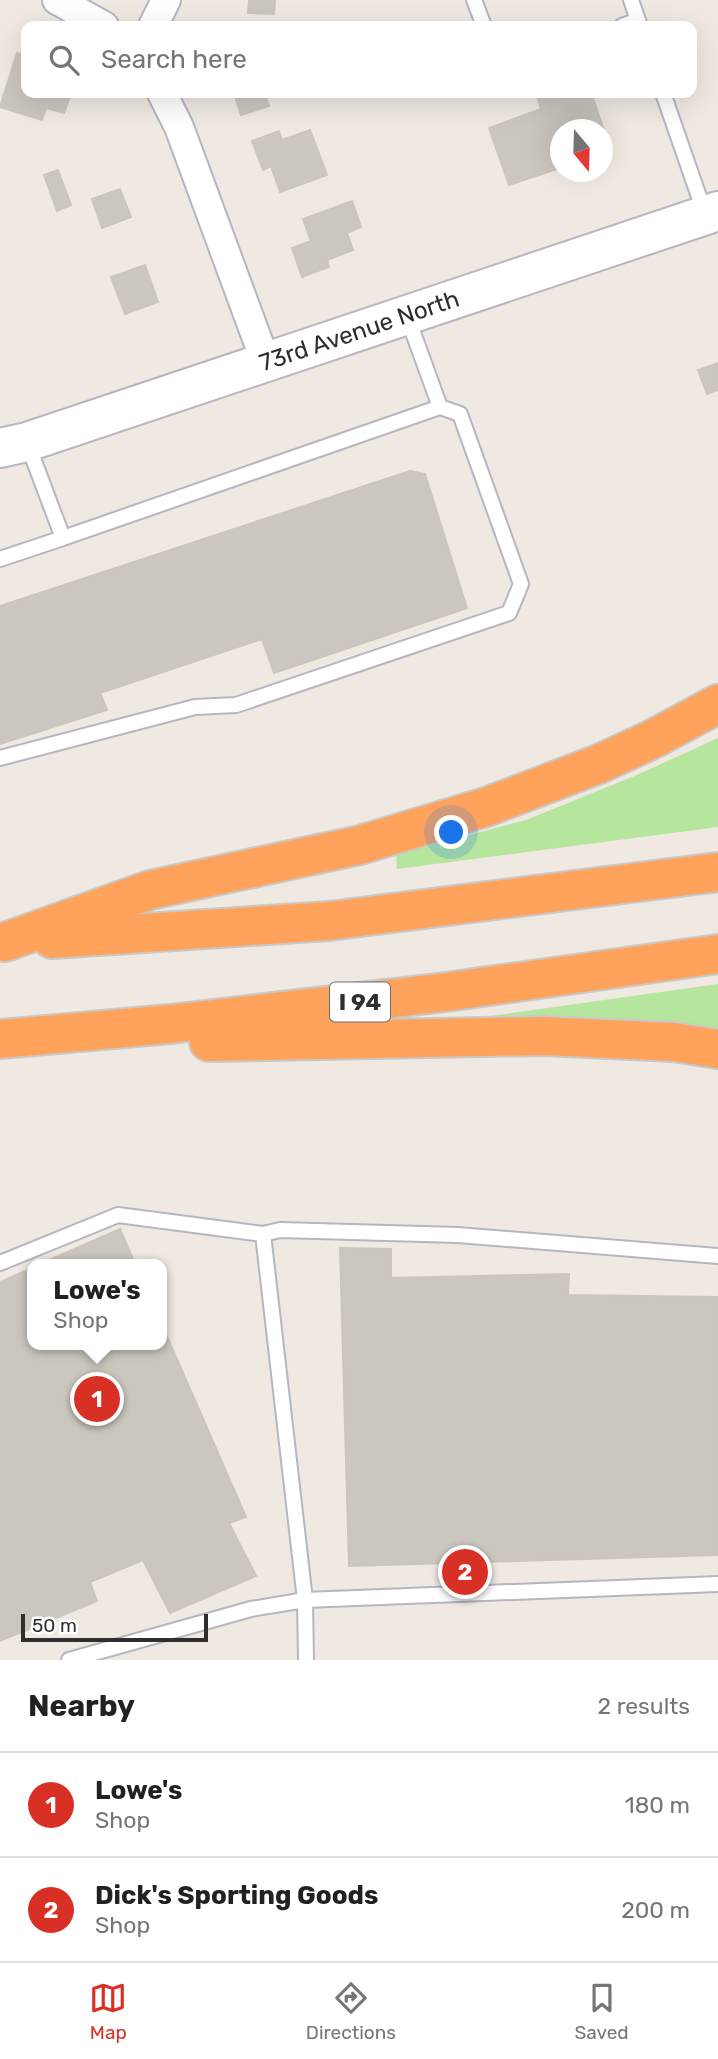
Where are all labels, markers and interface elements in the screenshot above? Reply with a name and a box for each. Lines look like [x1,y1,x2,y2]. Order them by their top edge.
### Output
search box [21,21,697,98]
icon: search [45,41,83,79]
text: Search here [101,44,247,75]
north arrow [550,119,613,182]
street label: 73rd Avenue North [256,285,463,377]
your location [434,815,468,849]
road number: I 94 [330,982,390,1021]
popup [27,1259,167,1350]
text: Lowe's [53,1275,141,1306]
text: Shop [53,1306,109,1334]
pin: 1 [74,1373,120,1425]
pin: 2 [442,1546,488,1598]
scale bar [21,1611,208,1643]
text: 50 m [32,1614,77,1637]
text: Nearby [28,1688,135,1724]
text: 2 results [598,1692,690,1720]
text: Lowe's [95,1775,182,1806]
text: 1 [45,1791,57,1819]
text: 180 m [625,1791,690,1819]
text: Shop [95,1806,150,1834]
text: Dick's Sporting Goods [95,1880,378,1911]
text: 2 [44,1896,58,1924]
text: 200 m [621,1896,690,1924]
text: Shop [95,1911,150,1939]
tab: Map [89,1979,127,2044]
tab: Directions [306,1979,396,2044]
tab: Saved [574,1979,629,2044]

